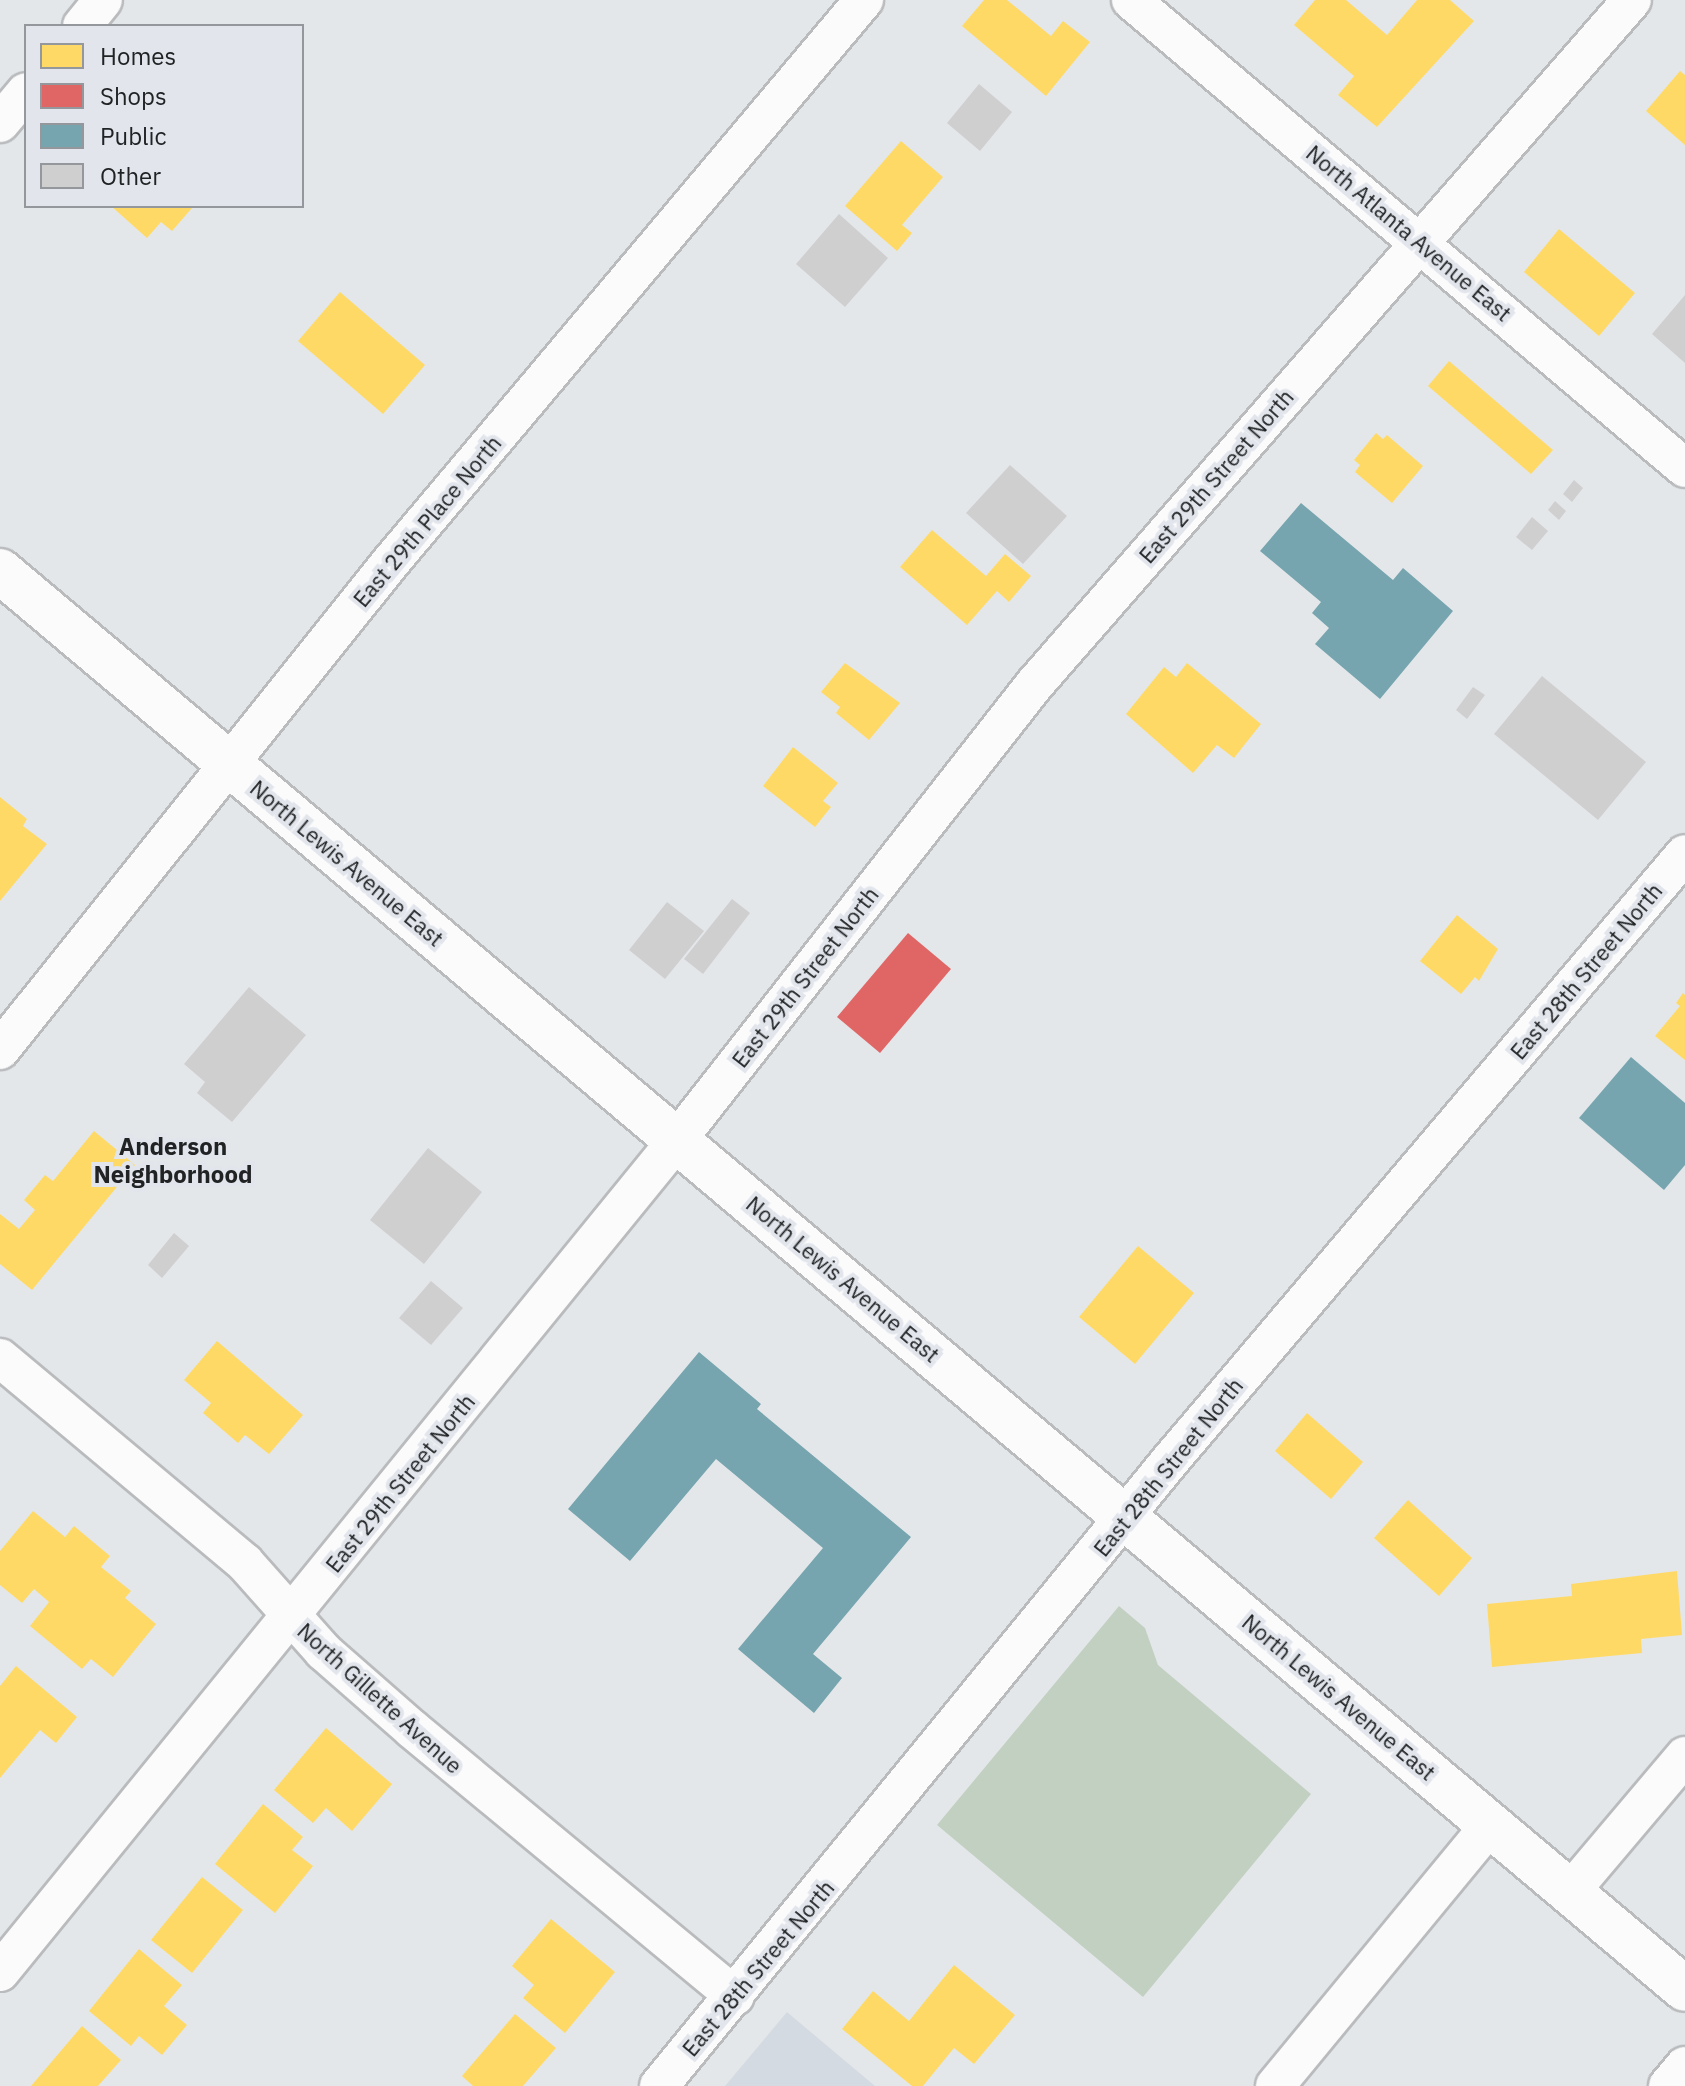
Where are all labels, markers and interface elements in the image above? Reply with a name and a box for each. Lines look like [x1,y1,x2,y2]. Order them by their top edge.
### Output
legend [24,24,304,208]
text: Homes [100,40,176,72]
text: Shops [100,80,167,112]
text: Public [100,120,167,152]
street label: North Atlanta Avenue East [1301,139,1517,327]
text: Other [100,160,161,192]
street label: East 29th Street North [1133,384,1299,568]
street label: East 29th Place North [348,430,506,612]
street label: North Lewis Avenue East [245,774,449,952]
street label: East 28th Street North [1505,878,1667,1064]
street label: East 29th Street North [726,882,884,1072]
district label: Anderson Neighborhood [93,1133,253,1189]
street label: North Lewis Avenue East [741,1190,945,1368]
street label: East 28th Street North [1088,1373,1248,1561]
street label: East 29th Street North [320,1389,480,1577]
street label: North Lewis Avenue East [1237,1608,1441,1786]
street label: North Gillette Avenue [292,1617,468,1779]
street label: East 28th Street North [677,1875,839,2061]

